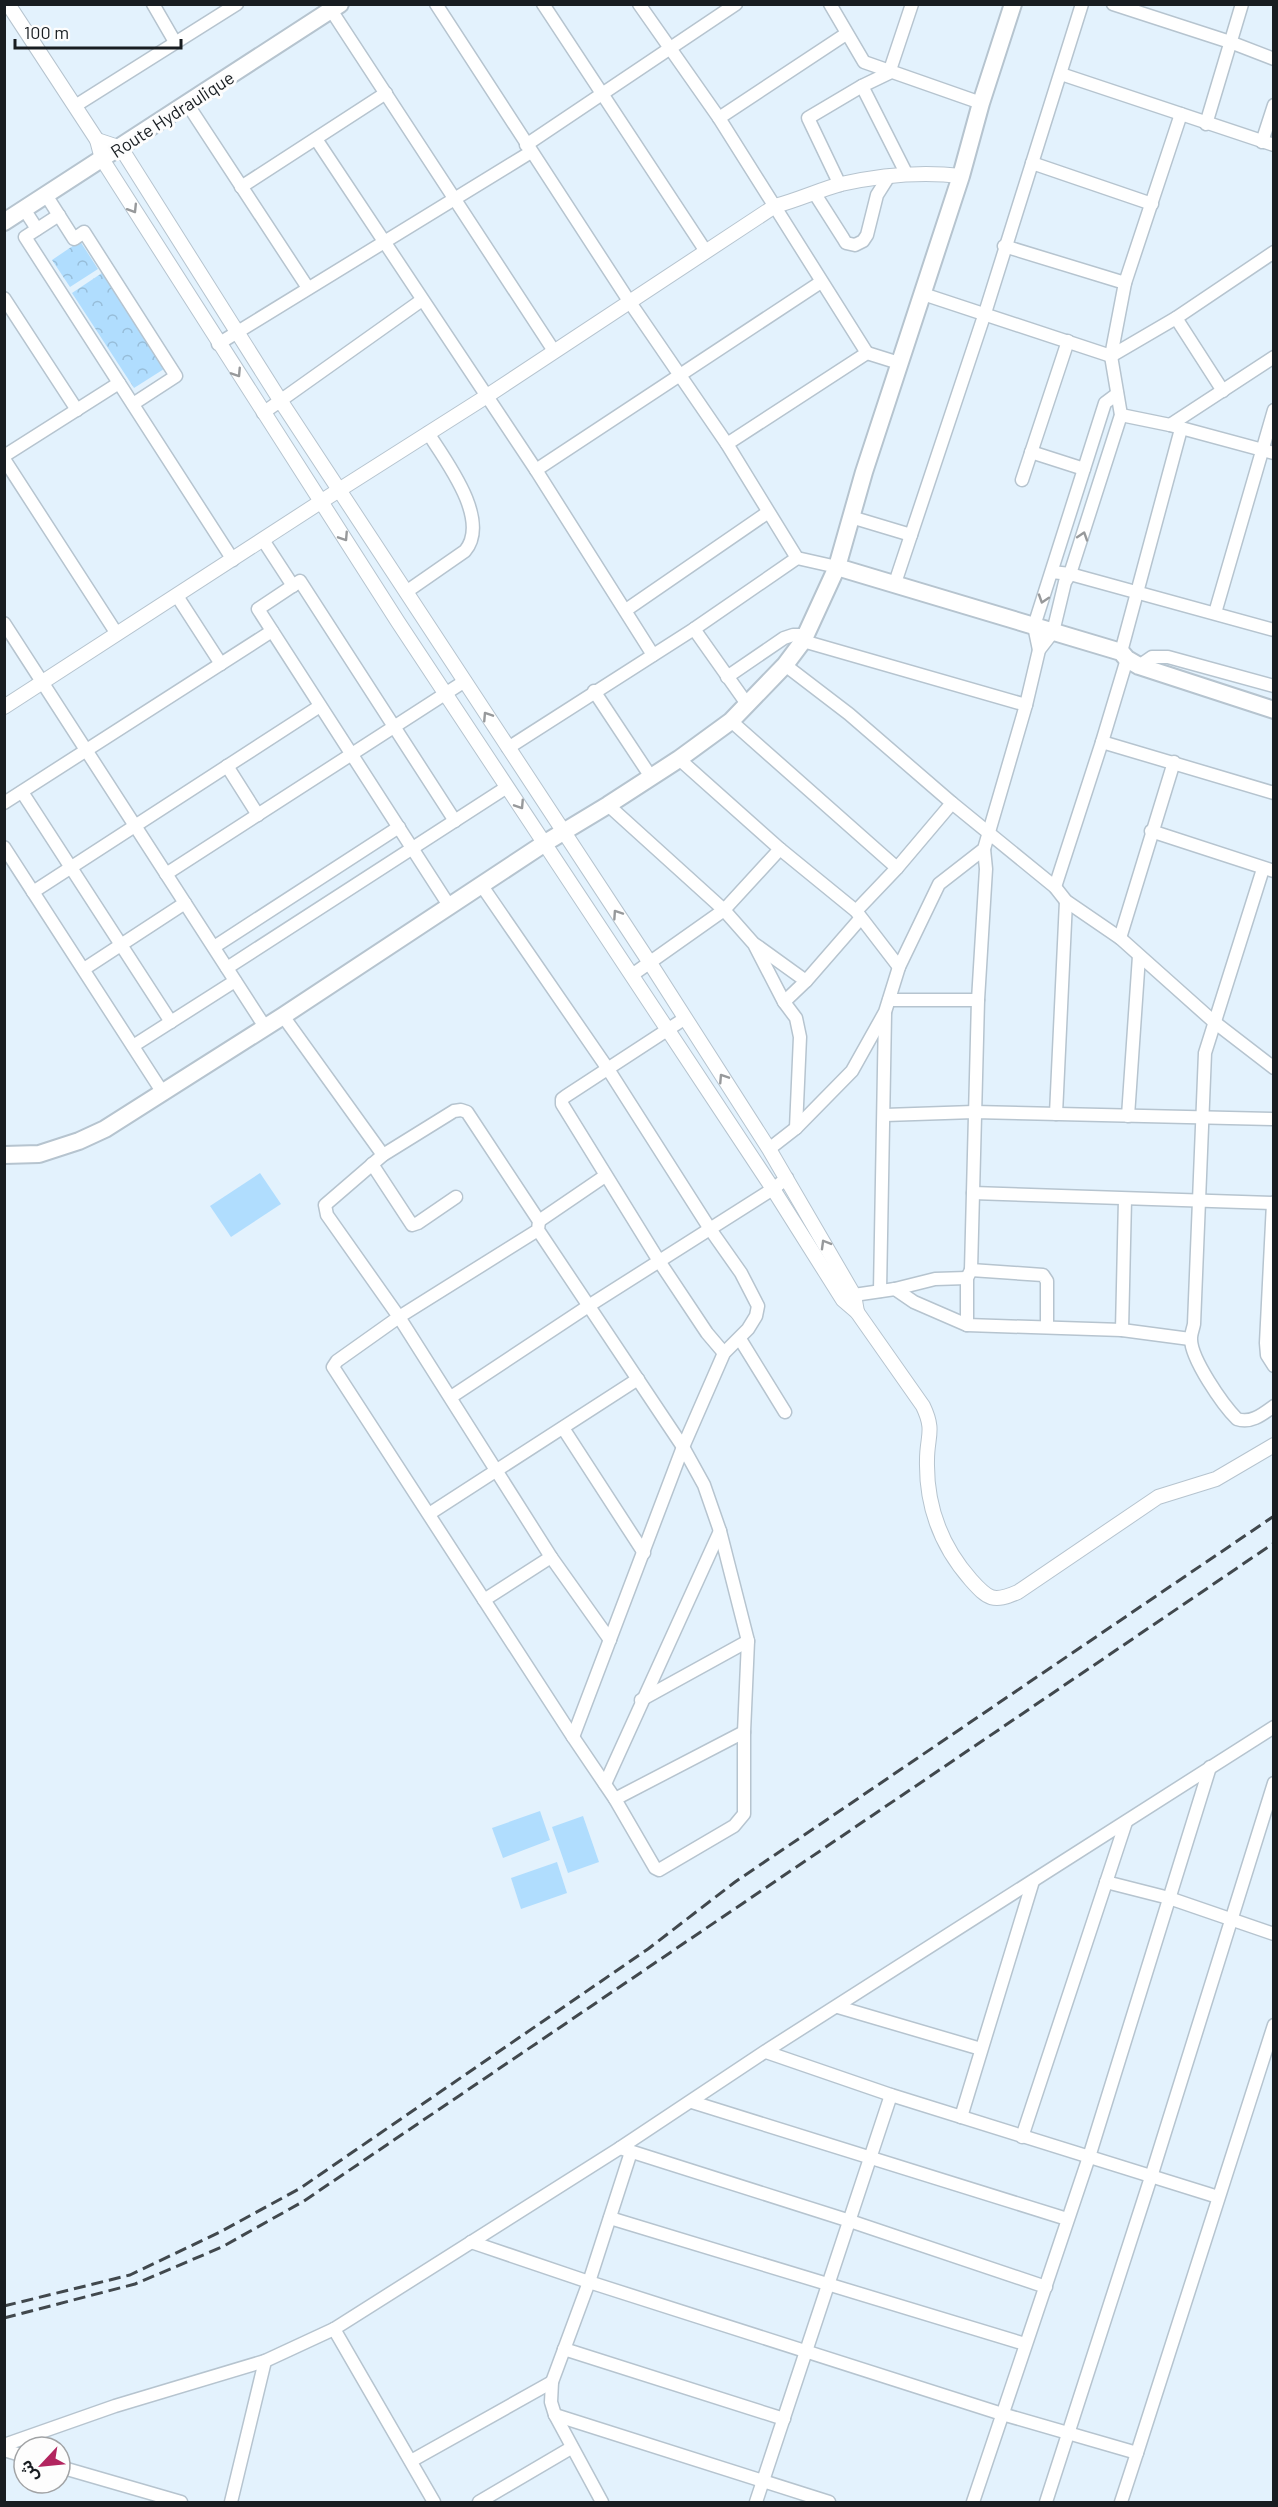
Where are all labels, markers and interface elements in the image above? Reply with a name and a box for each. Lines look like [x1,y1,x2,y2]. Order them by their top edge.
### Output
scale bar [15,12,182,50]
text: 100 m [24,21,69,43]
street label: Route Hydraulique [106,66,238,162]
one-way arrow [125,203,137,213]
one-way arrow [230,367,241,378]
one-way arrow [336,531,348,541]
one-way arrow [1075,531,1088,542]
one-way arrow [1038,593,1050,604]
one-way arrow [483,712,495,722]
one-way arrow [512,799,523,810]
one-way arrow [613,910,624,921]
one-way arrow [718,1074,730,1084]
one-way arrow [820,1240,832,1250]
north arrow [12,2435,72,2495]
text: ش [15,2457,42,2486]

